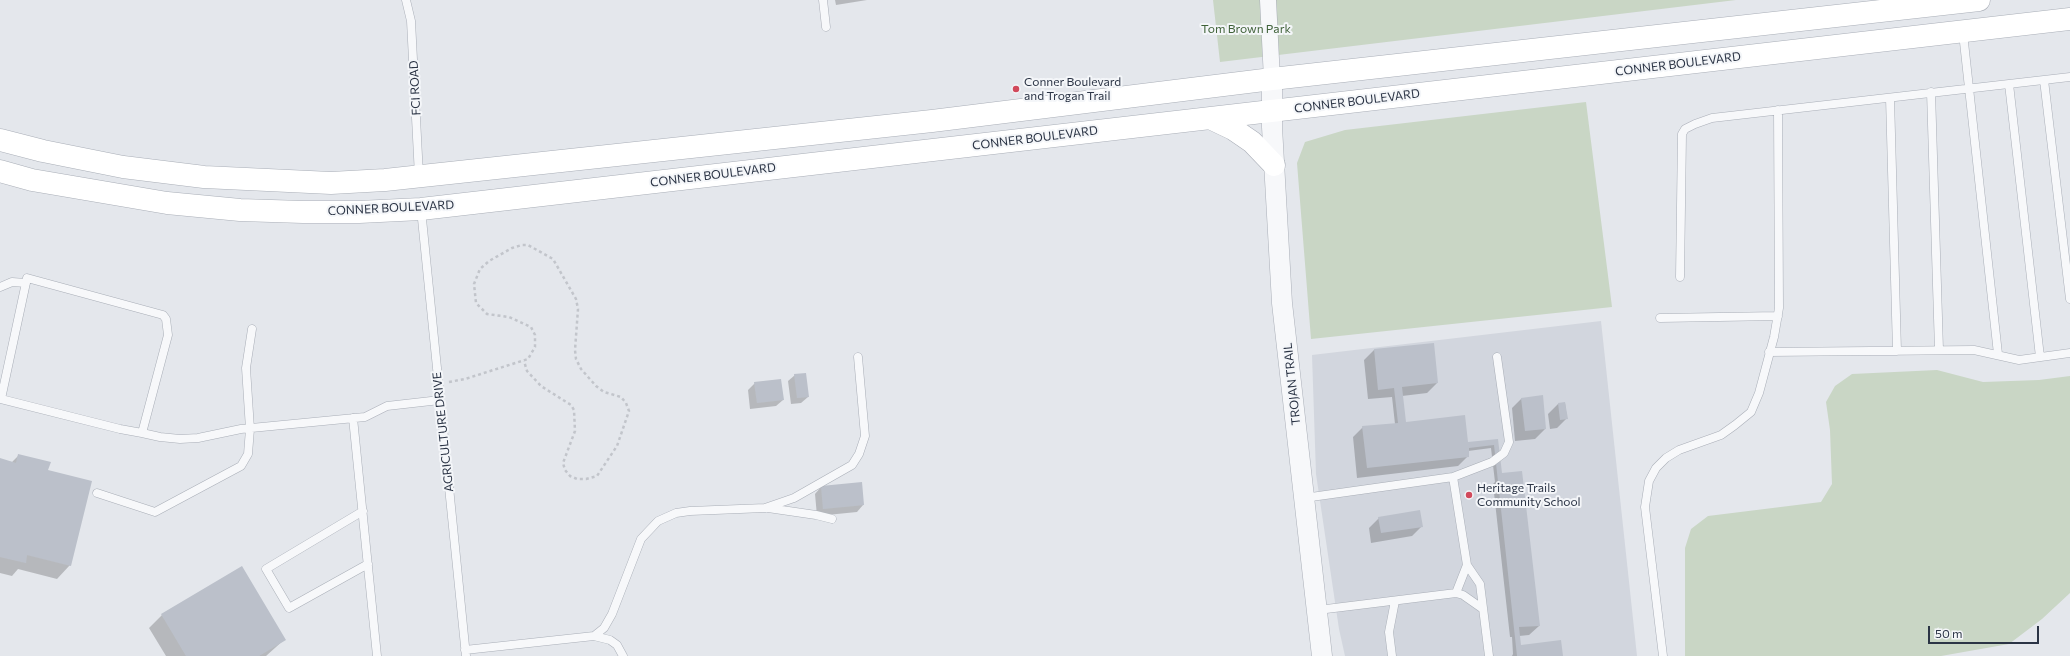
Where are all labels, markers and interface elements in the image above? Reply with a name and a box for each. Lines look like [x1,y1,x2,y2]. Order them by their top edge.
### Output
park label: Tom Brown Park [1201,22,1291,36]
street label: CONNER BOULEVARD [1614,49,1742,79]
street label: FCI ROAD [406,60,424,116]
place label: Conner Boulevard and Trogan Trail [1024,75,1121,103]
marker: Conner Boulevard and Trogan Trail [1011,84,1021,94]
street label: CONNER BOULEVARD [1293,86,1421,116]
street label: CONNER BOULEVARD [971,123,1099,153]
street label: CONNER BOULEVARD [649,160,777,190]
street label: CONNER BOULEVARD [328,198,454,218]
street label: TROJAN TRAIL [1281,342,1303,426]
street label: AGRICULTURE DRIVE [430,371,456,493]
place label: Heritage Trails Community School [1477,481,1581,509]
marker: Heritage Trails Community School [1464,490,1474,500]
scale bar [1930,618,2041,644]
text: 50 m [1935,626,1963,640]

